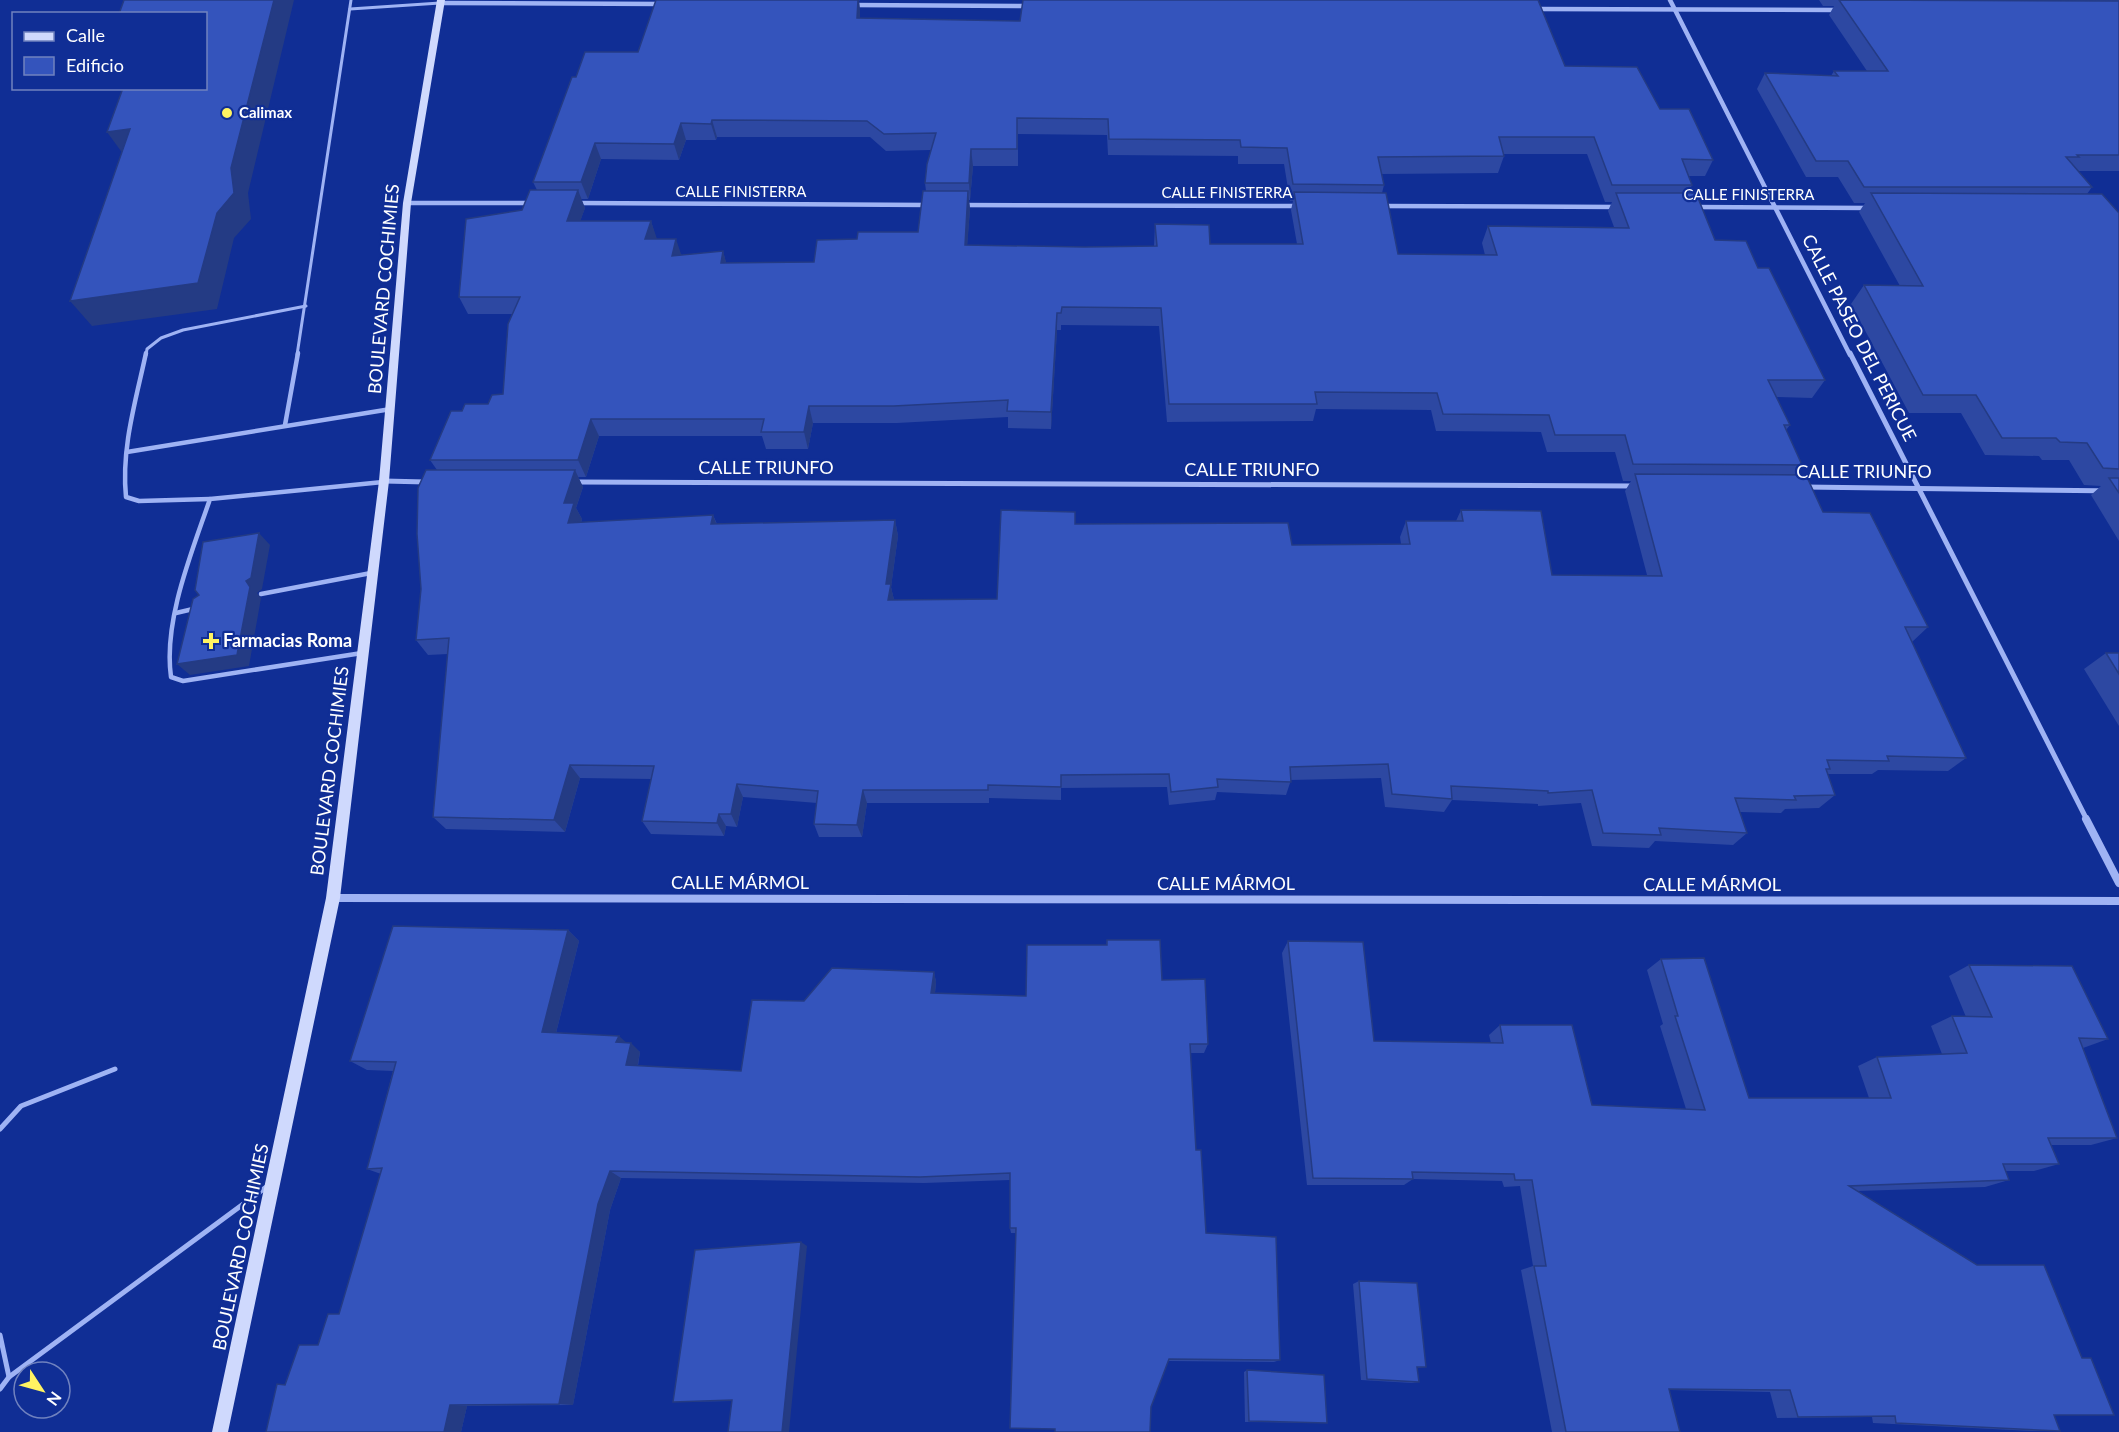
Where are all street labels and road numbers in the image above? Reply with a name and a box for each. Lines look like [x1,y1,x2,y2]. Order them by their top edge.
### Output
street label: CALLE FINISTERRA [675,182,807,200]
street label: BOULEVARD COCHIMIES [363,183,403,395]
street label: CALLE FINISTERRA [1161,183,1293,201]
street label: CALLE FINISTERRA [1683,185,1815,203]
street label: CALLE PASEO DEL PERICUE [1798,230,1922,445]
street label: CALLE TRIUNFO [698,456,834,478]
street label: CALLE TRIUNFO [1184,458,1320,480]
street label: CALLE TRIUNFO [1796,460,1932,482]
street label: BOULEVARD COCHIMIES [305,665,353,877]
street label: CALLE MÁRMOL [671,871,809,893]
street label: CALLE MÁRMOL [1157,872,1295,894]
street label: CALLE MÁRMOL [1643,873,1781,895]
street label: BOULEVARD COCHIMIES [207,1141,273,1352]

